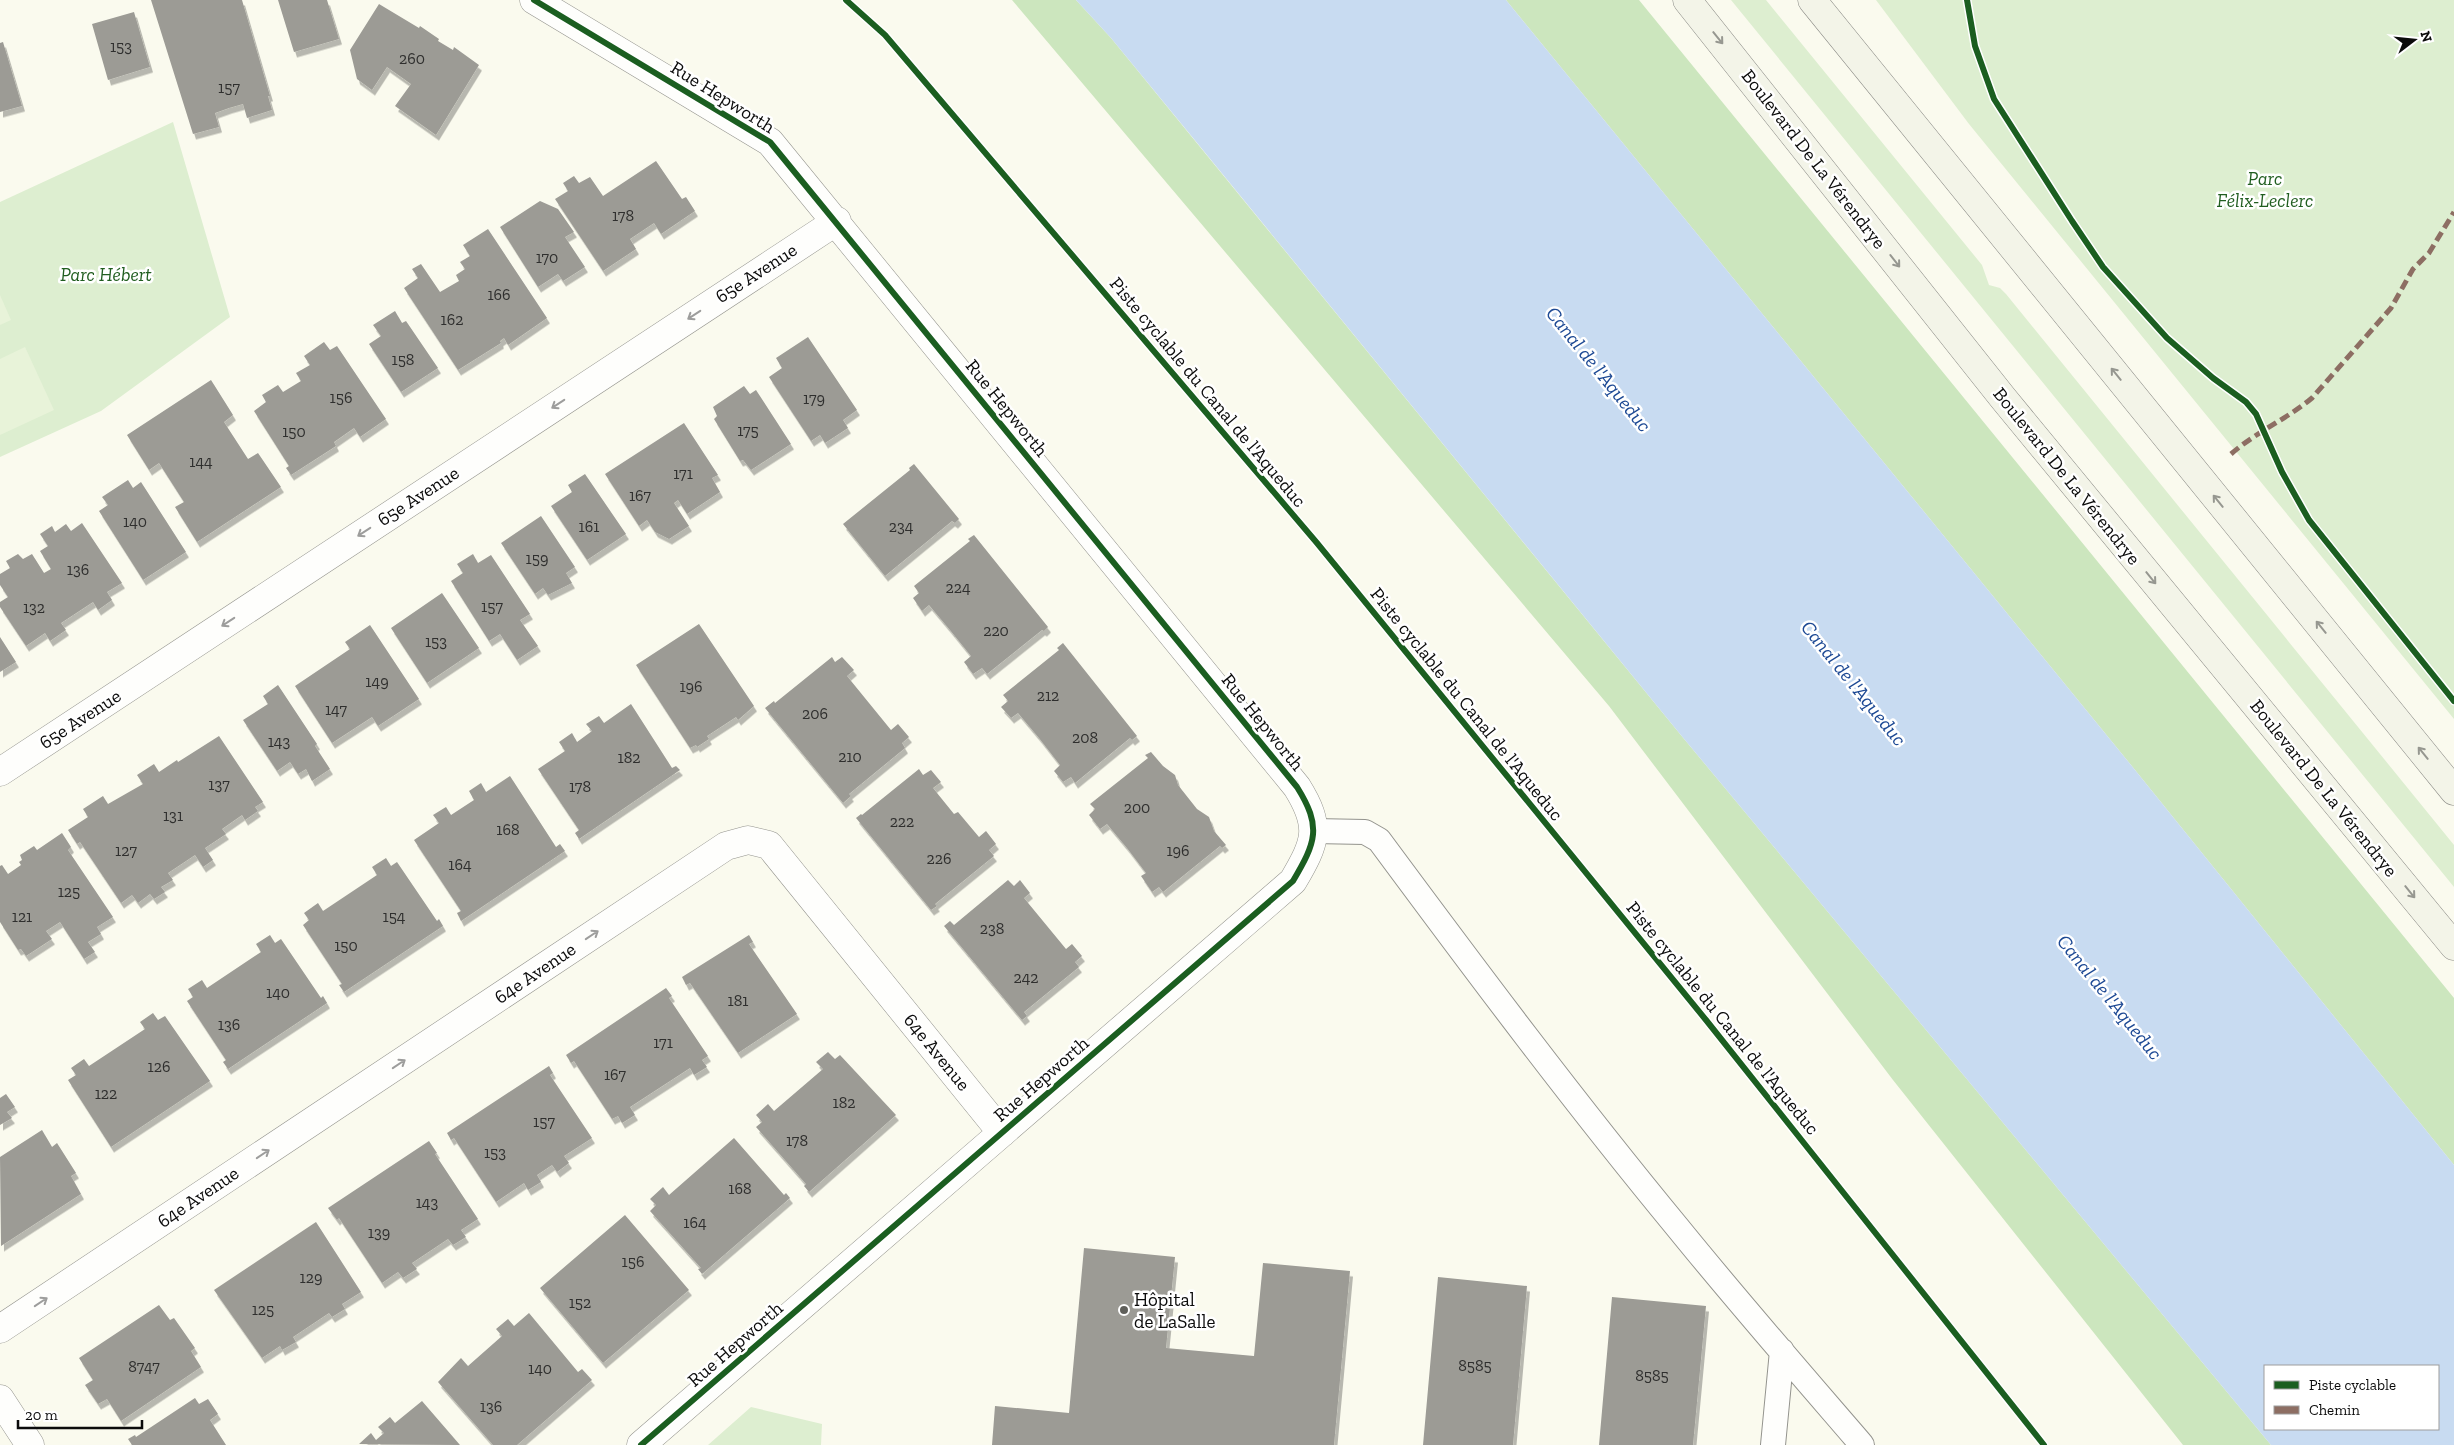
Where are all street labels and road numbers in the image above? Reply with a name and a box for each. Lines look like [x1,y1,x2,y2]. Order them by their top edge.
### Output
street label: Rue Hepworth [667,56,780,138]
street label: Boulevard De La Vérendrye [1737,65,1891,253]
street label: 65e Avenue [711,238,801,308]
street label: Piste cyclable du Canal de l'Aqueduc [1105,272,1311,512]
street label: Rue Hepworth [961,355,1053,462]
street label: Boulevard De La Vérendrye [1988,383,2146,569]
street label: 65e Avenue [373,461,463,531]
street label: Piste cyclable du Canal de l'Aqueduc [1366,583,1568,825]
street label: Rue Hepworth [1217,669,1309,776]
street label: 65e Avenue [35,684,125,754]
street label: Boulevard De La Vérendrye [2245,695,2403,881]
street label: Piste cyclable du Canal de l'Aqueduc [1622,897,1824,1139]
street label: 64e Avenue [490,937,580,1009]
street label: 64e Avenue [899,1009,975,1096]
street label: Rue Hepworth [989,1031,1094,1127]
street label: 64e Avenue [153,1161,243,1233]
street label: Rue Hepworth [683,1296,788,1392]

